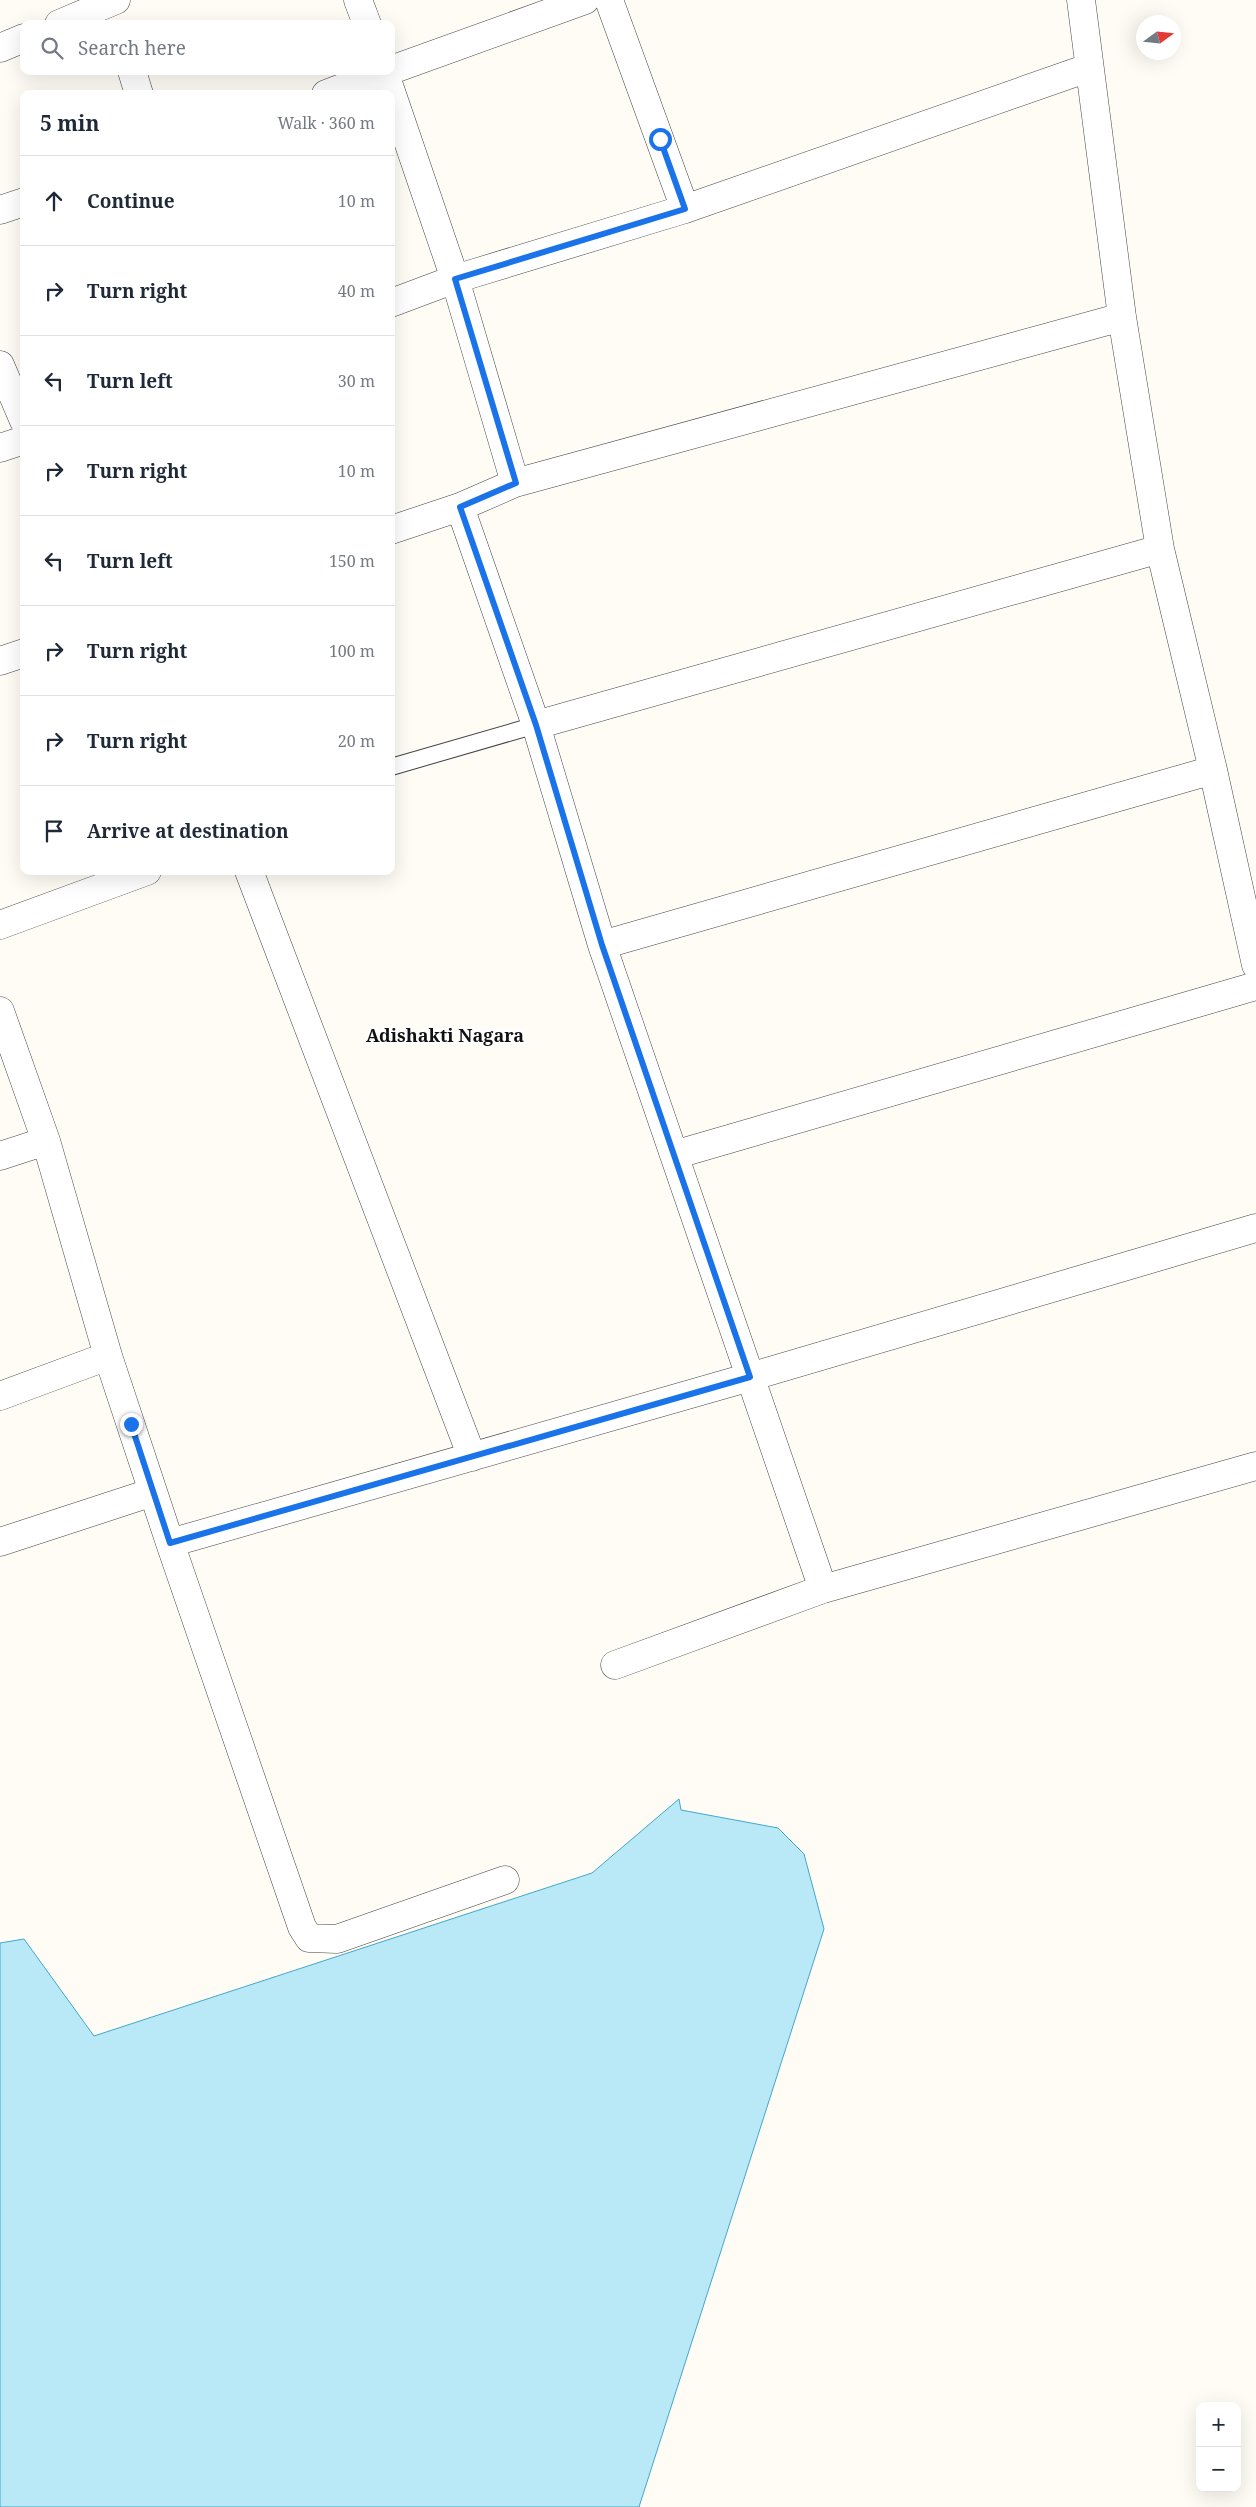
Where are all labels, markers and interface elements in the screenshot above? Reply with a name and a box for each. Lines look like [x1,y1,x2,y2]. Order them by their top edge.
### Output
north arrow [1136,15,1181,60]
search box [20,20,395,75]
icon: search [38,34,66,62]
text: Search here [78,35,186,61]
text: 5 min [40,109,99,137]
text: Walk · 360 m [278,112,375,134]
route start [649,128,672,151]
icon: ahead [40,187,68,215]
text: Continue [87,188,175,214]
text: 10 m [338,190,375,212]
icon: right [40,277,68,305]
text: Turn right [87,278,187,304]
text: 40 m [338,280,375,302]
icon: left [40,367,68,395]
text: Turn left [87,368,173,394]
text: 30 m [338,370,375,392]
icon: right [40,457,68,485]
text: Turn right [87,458,187,484]
text: 10 m [338,460,375,482]
icon: left [40,547,68,575]
text: Turn left [87,548,173,574]
text: 150 m [329,550,375,572]
icon: right [40,637,68,665]
text: Turn right [87,638,187,664]
text: 100 m [329,640,375,662]
icon: right [40,727,68,755]
text: Turn right [87,728,187,754]
text: 20 m [338,730,375,752]
icon: arrive [40,817,68,845]
text: Arrive at destination [87,818,289,844]
district label: Adishakti Nagara [366,1023,524,1047]
route end [120,1413,143,1436]
map controls [1196,2402,1241,2492]
button: + [1196,2402,1241,2447]
button: − [1196,2447,1241,2492]

